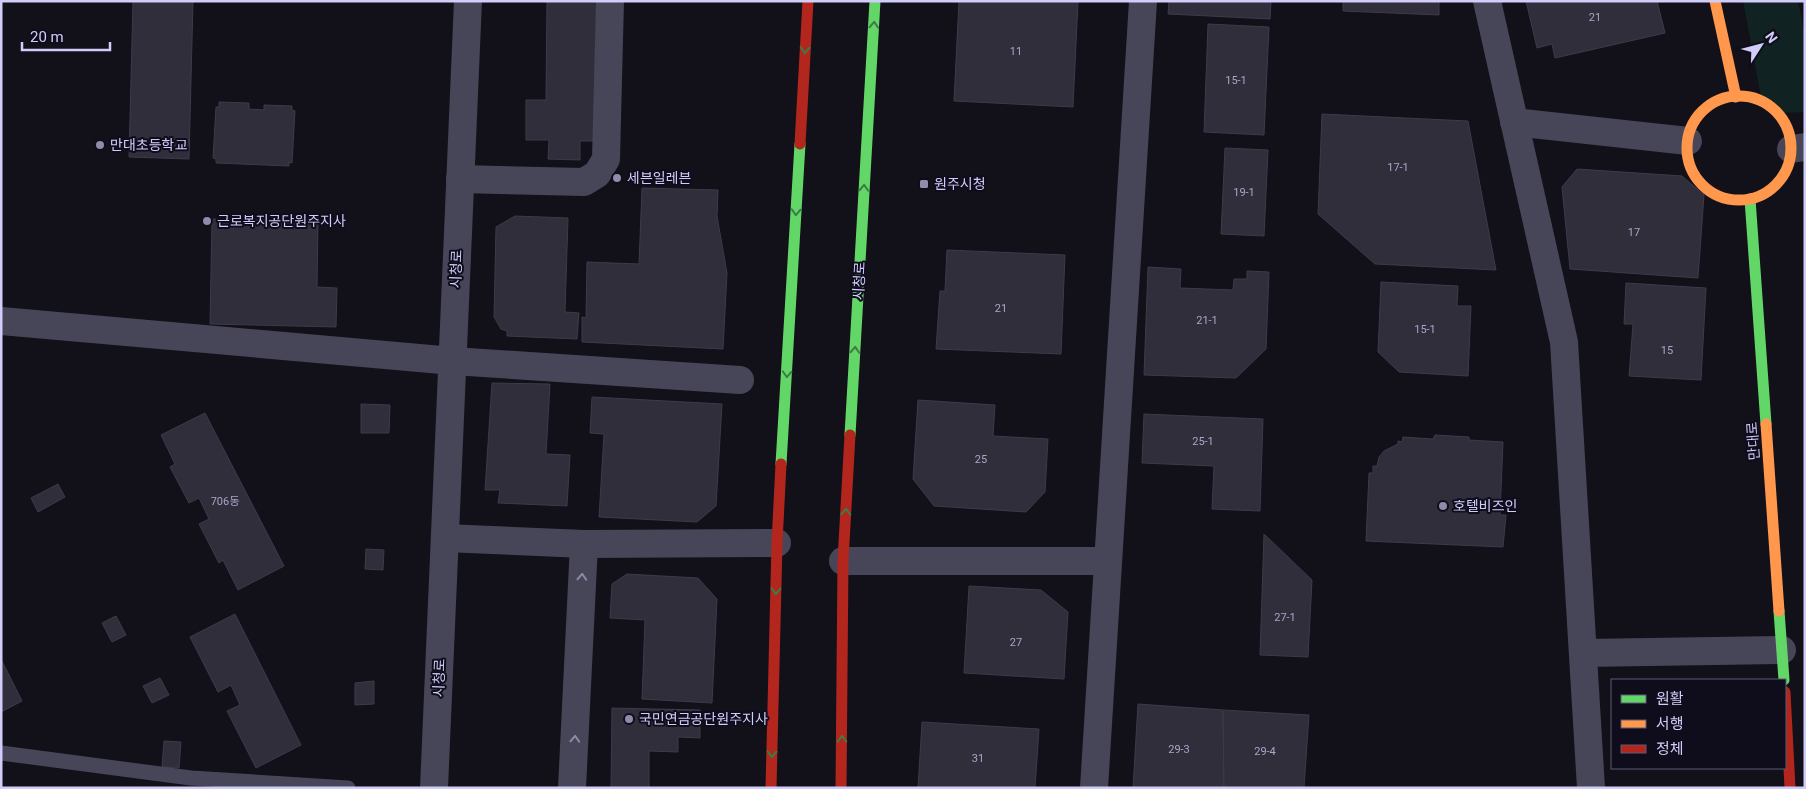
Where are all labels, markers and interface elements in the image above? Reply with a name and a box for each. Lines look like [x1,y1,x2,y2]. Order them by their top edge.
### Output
house number: 21 [1589,11,1601,24]
scale bar [22,20,110,52]
north arrow [1736,20,1786,70]
one-way arrow [868,21,879,29]
text: 20 m [30,28,64,46]
text: N [1762,29,1781,46]
house number: 11 [1010,45,1022,58]
one-way arrow [800,46,811,54]
house number: 15-1 [1225,74,1247,87]
place label: 만대초등학교 [110,137,187,153]
marker: 만대초등학교 [94,139,106,151]
house number: 17-1 [1387,161,1409,174]
place label: 세븐일레븐 [627,170,692,186]
marker: 세븐일레븐 [611,172,623,184]
place label: 원주시청 [934,176,986,192]
marker: 원주시청 [918,178,930,190]
one-way arrow [859,183,870,191]
house number: 19-1 [1233,186,1255,199]
one-way arrow [790,208,801,216]
place label: 근로복지공단원주지사 [217,213,346,229]
marker: 근로복지공단원주지사 [201,215,213,227]
house number: 17 [1628,226,1640,239]
street label: 시청로 [447,249,465,289]
street label: 시청로 [850,261,868,301]
house number: 21 [995,302,1007,315]
house number: 21-1 [1196,314,1218,327]
house number: 15-1 [1414,323,1436,336]
house number: 15 [1661,344,1673,357]
one-way arrow [850,346,861,354]
one-way arrow [781,371,792,379]
street label: 만대로 [1744,421,1762,461]
house number: 25-1 [1192,435,1214,448]
house number: 25 [975,453,987,466]
house number: 706동 [211,495,239,508]
place label: 호텔비즈인 [1453,498,1517,514]
marker: 호텔비즈인 [1437,500,1449,512]
one-way arrow [841,508,852,516]
one-way arrow [577,572,588,580]
one-way arrow [771,588,781,596]
house number: 27-1 [1274,611,1296,624]
house number: 27 [1010,636,1022,649]
street label: 시청로 [430,658,448,698]
legend [1611,679,1786,769]
text: 원활 [1656,690,1684,708]
place label: 국민연금공단원주지사 [639,711,768,727]
marker: 국민연금공단원주지사 [623,713,635,725]
text: 서행 [1656,715,1684,733]
one-way arrow [569,735,580,743]
one-way arrow [837,735,847,742]
text: 정체 [1656,740,1684,758]
house number: 29-3 [1168,743,1190,756]
house number: 29-4 [1254,745,1276,758]
one-way arrow [766,750,777,758]
house number: 31 [972,752,984,765]

